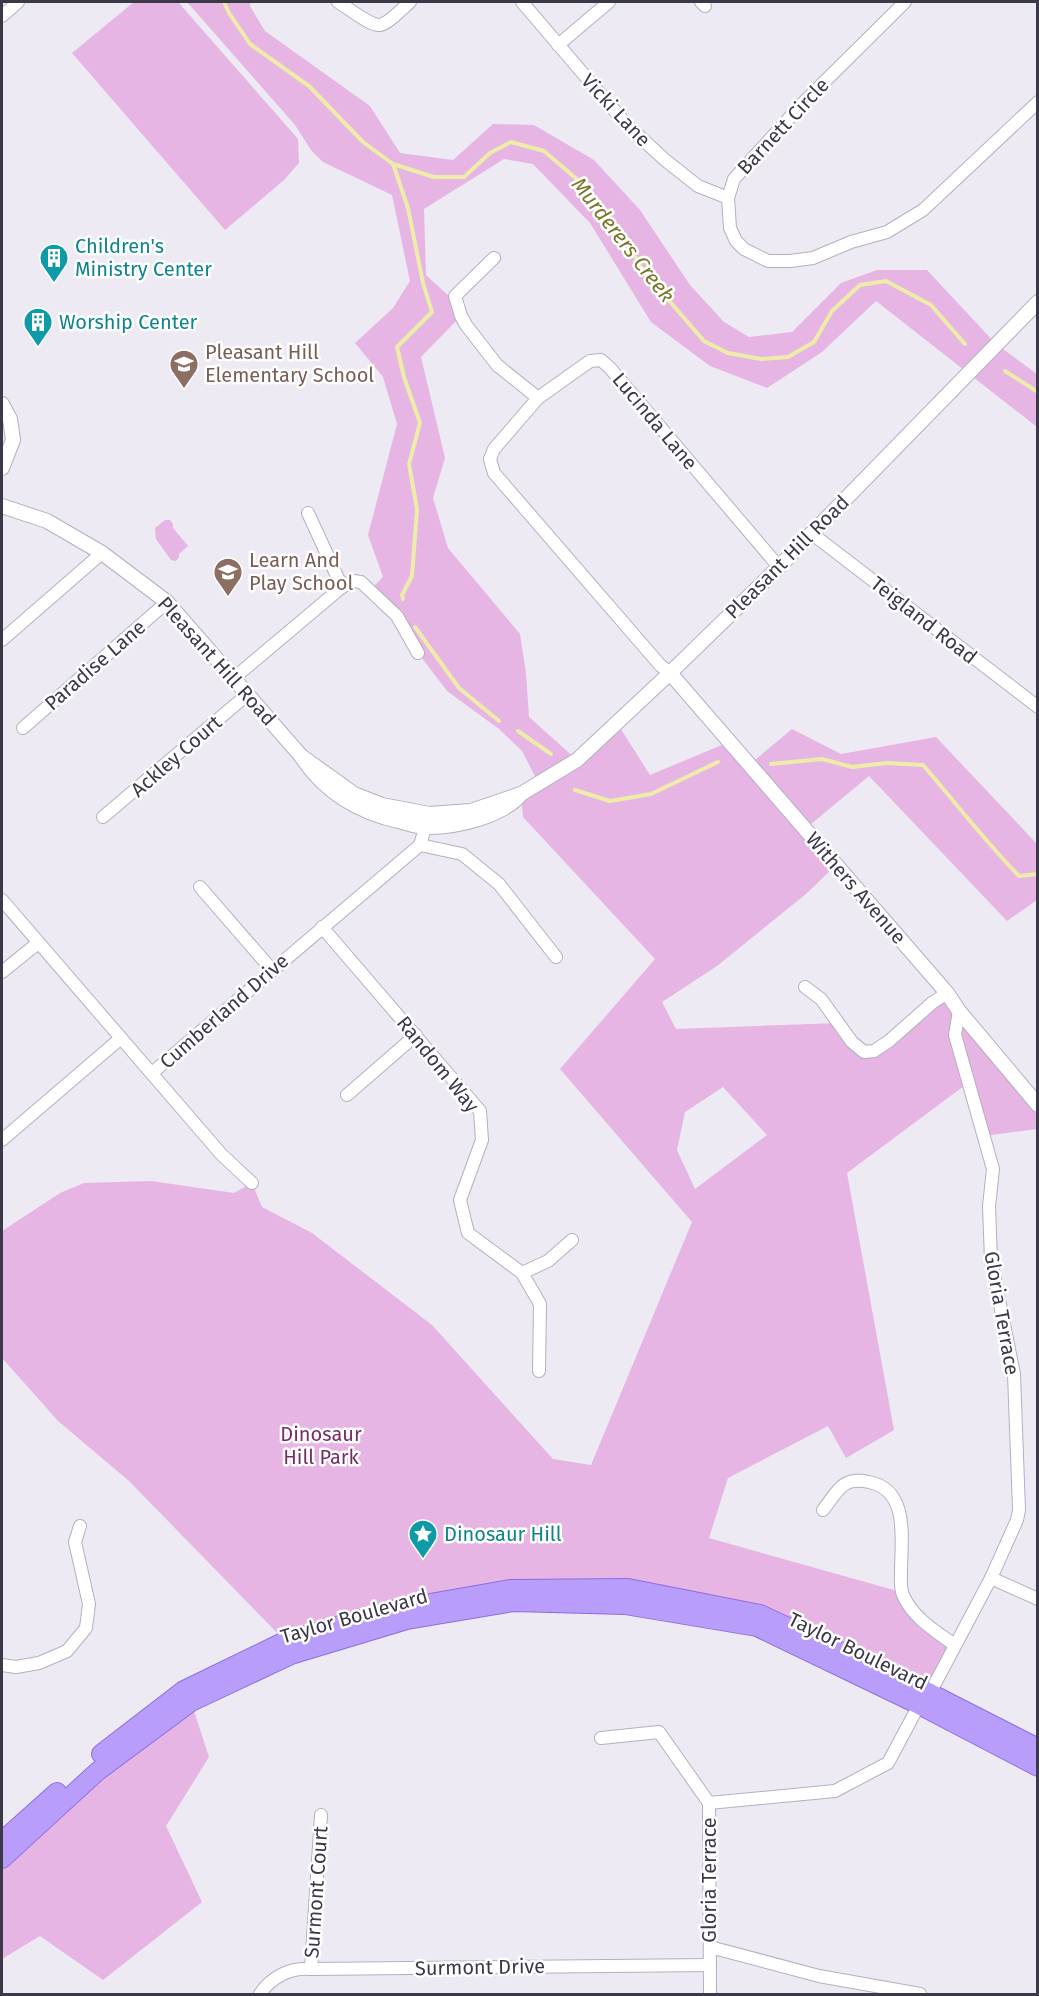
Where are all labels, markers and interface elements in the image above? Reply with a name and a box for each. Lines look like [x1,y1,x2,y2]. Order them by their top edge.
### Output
street label: Vicki Lane [576,69,656,151]
street label: Barnett Circle [732,73,834,179]
water label: Murderers Creek [566,172,680,308]
place label: Children's Ministry Center [75,234,212,281]
building icon: Children's Ministry Center [38,242,70,284]
building icon: Worship Center [22,306,54,348]
place label: Worship Center [59,310,198,334]
place label: Pleasant Hill Elementary School [205,340,374,387]
school or university icon: Pleasant Hill Elementary School [168,348,200,390]
street label: Lucinda Lane [607,367,703,475]
street label: Pleasant Hill Road [720,490,854,624]
place label: Learn And Play School [249,548,353,595]
school or university icon: Learn And Play School [212,556,244,598]
street label: Teigland Road [866,571,982,669]
street label: Pleasant Hill Road [153,592,281,730]
street label: Paradise Lane [40,615,150,715]
street label: Ackley Court [126,710,227,802]
street label: Withers Avenue [801,827,911,949]
street label: Cumberland Drive [155,949,293,1073]
street label: Random Way [392,1011,484,1117]
street label: Gloria Terrace [979,1249,1025,1377]
park label: Dinosaur Hill Park [280,1422,362,1469]
place icon: Dinosaur Hill [407,1518,439,1560]
place label: Dinosaur Hill [444,1522,562,1546]
street label: Taylor Boulevard [278,1584,430,1648]
street label: Taylor Boulevard [785,1607,931,1695]
street label: Gloria Terrace [697,1817,721,1943]
street label: Surmont Court [299,1824,333,1959]
street label: Surmont Drive [415,1954,545,1980]

